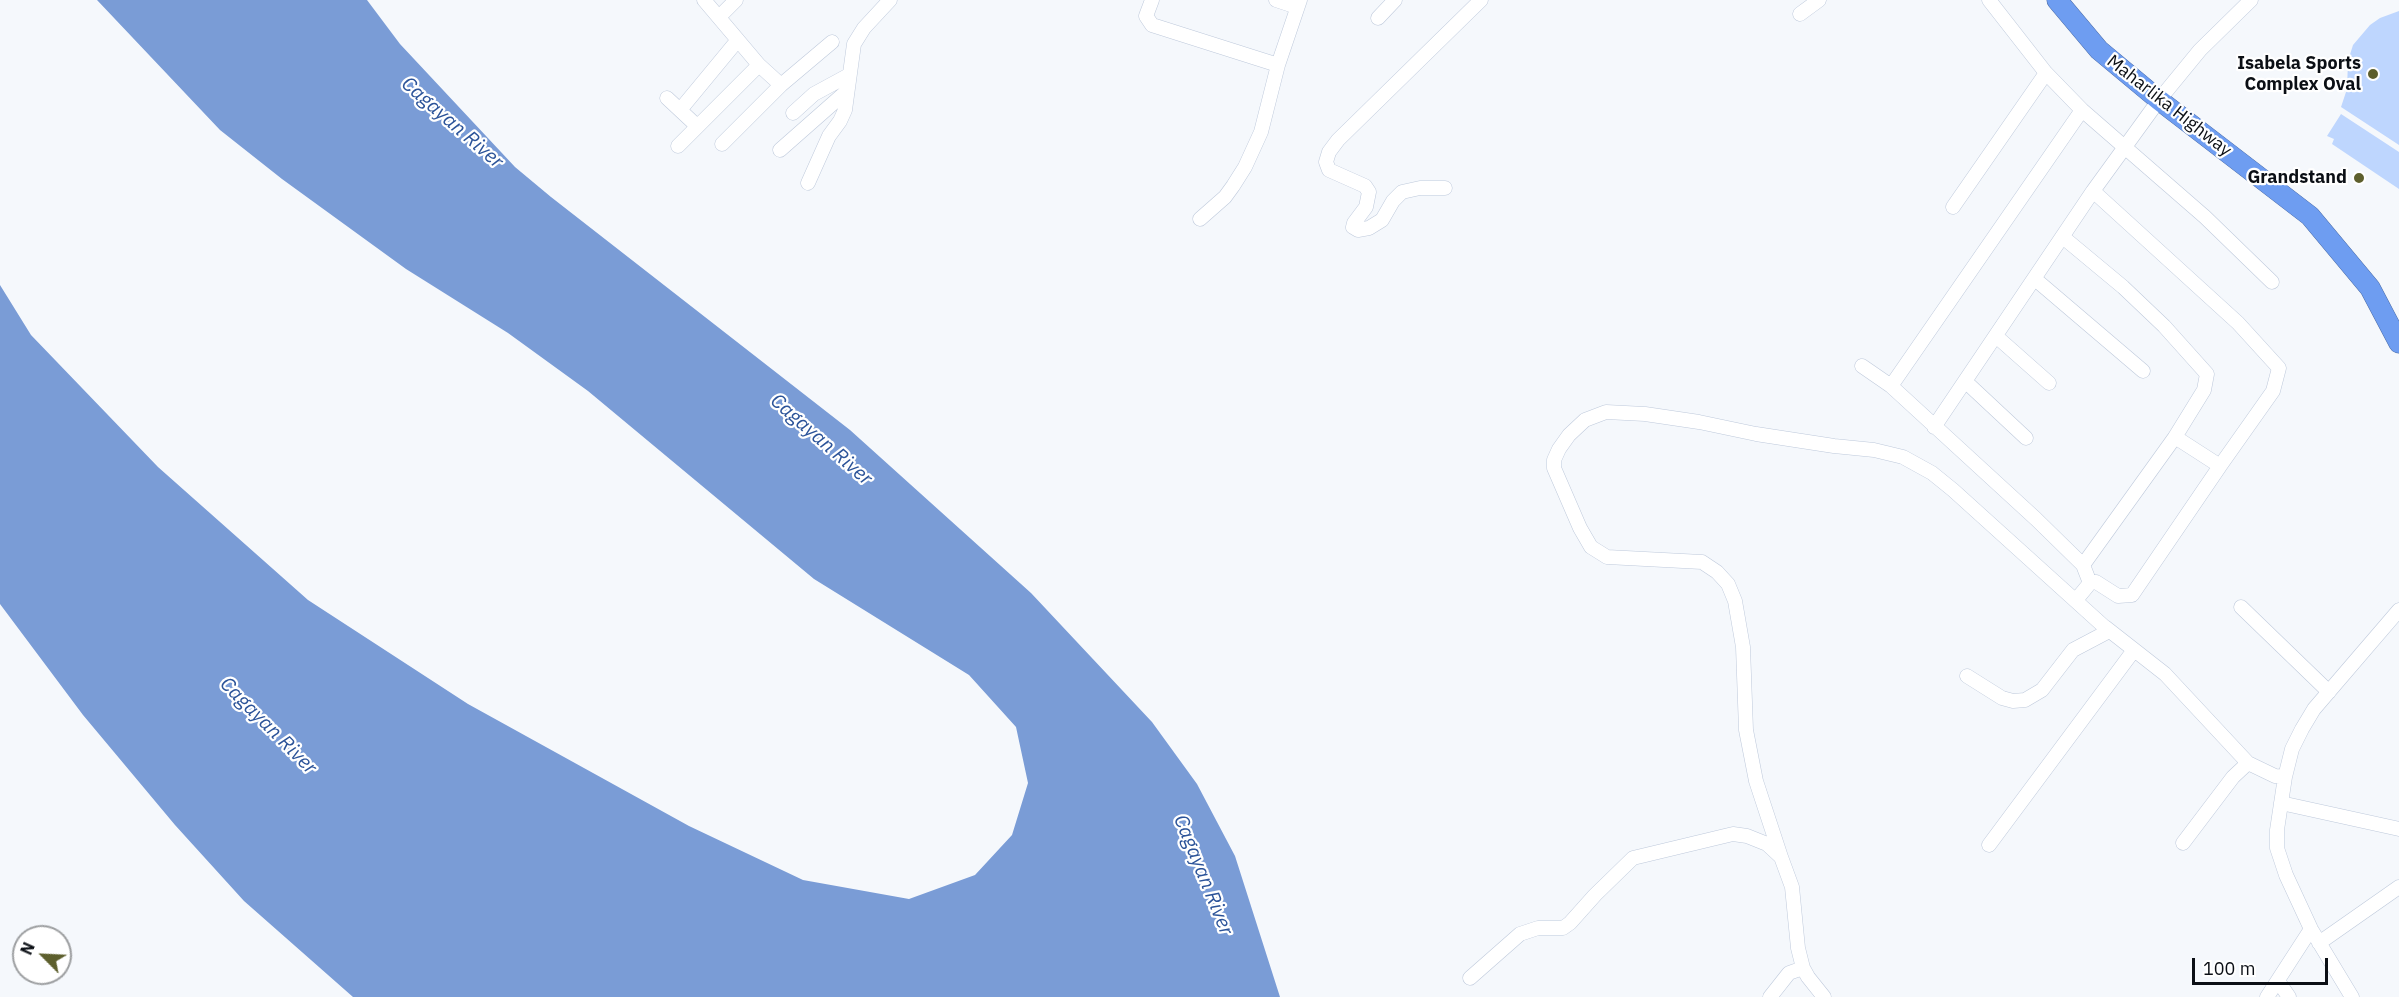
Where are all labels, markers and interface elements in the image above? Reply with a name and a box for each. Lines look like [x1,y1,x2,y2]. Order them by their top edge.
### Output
street label: Maharlika Highway [2102,51,2236,161]
place label: Isabela Sports Complex Oval [2237,53,2361,96]
marker: Isabela Sports Complex Oval [2366,67,2380,81]
water label: Cagayan River [396,72,508,174]
place label: Grandstand [2247,167,2347,189]
marker: Grandstand [2352,171,2366,185]
water label: Cagayan River [765,389,877,491]
water label: Cagayan River [215,673,321,779]
water label: Cagayan River [1168,812,1238,938]
north arrow [12,925,72,985]
text: N [16,939,39,958]
scale bar [2195,946,2332,984]
text: 100 m [2203,957,2255,980]

